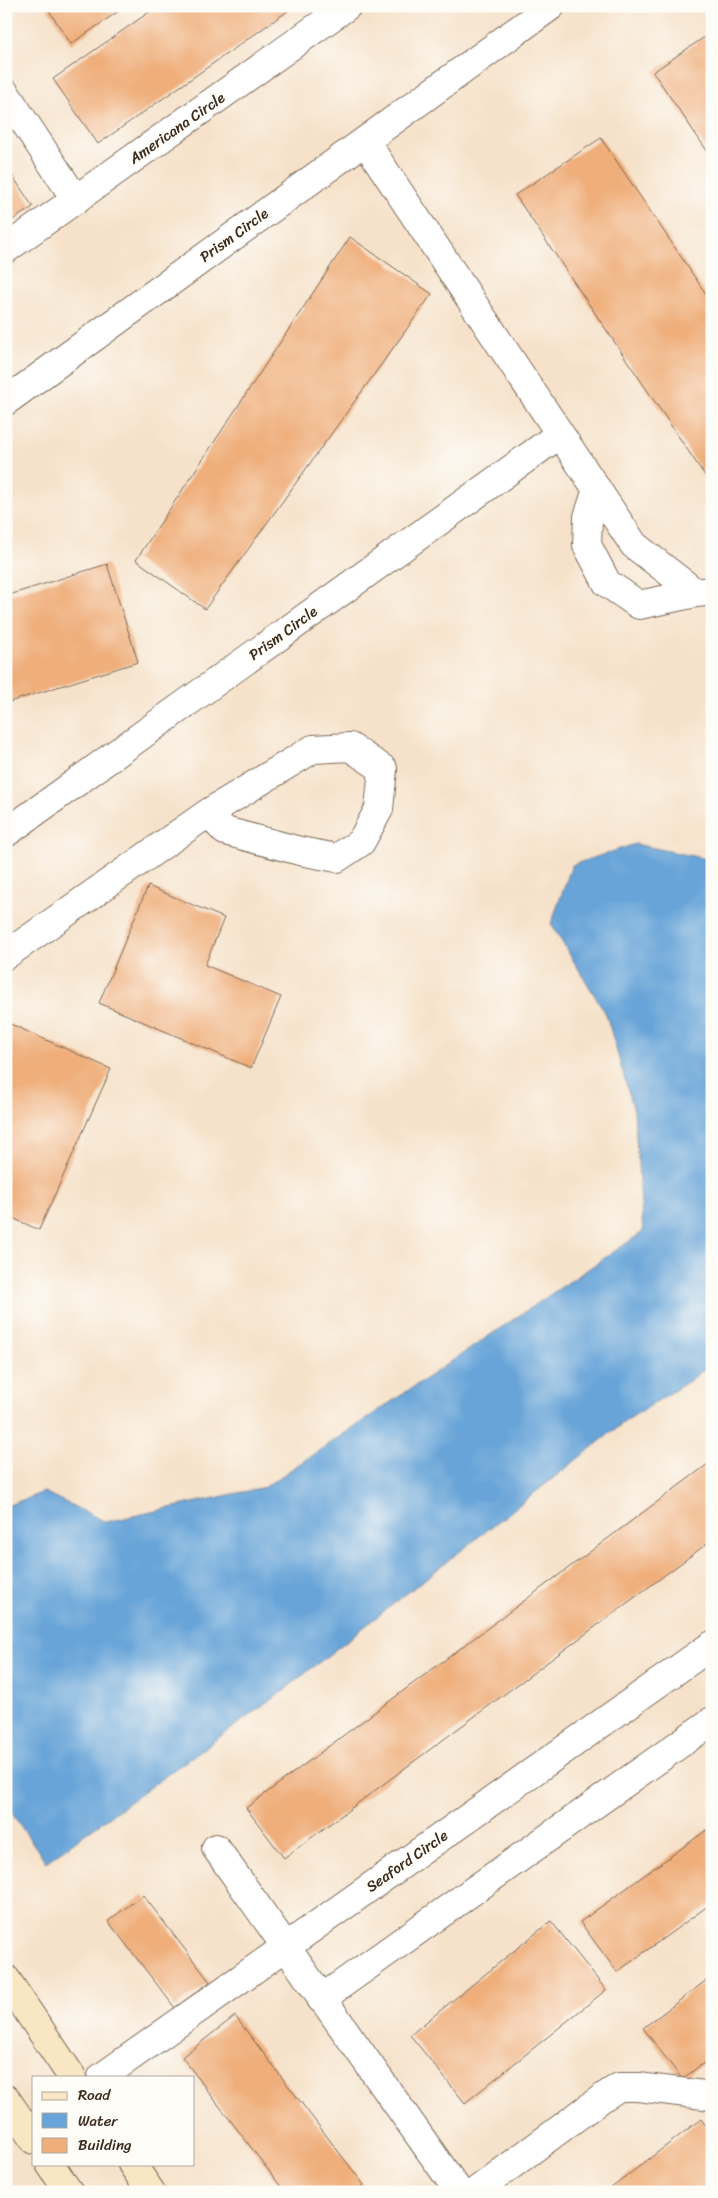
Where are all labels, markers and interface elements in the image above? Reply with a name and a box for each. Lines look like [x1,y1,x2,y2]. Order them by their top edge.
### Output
street label: Americana Circle [123,85,231,171]
street label: Prism Circle [194,201,274,269]
street label: Prism Circle [243,599,323,667]
street label: Seaford Circle [360,1823,454,1899]
legend [32,2076,195,2166]
text: Road [78,2082,111,2108]
text: Water [78,2108,118,2134]
text: Building [78,2132,132,2158]

